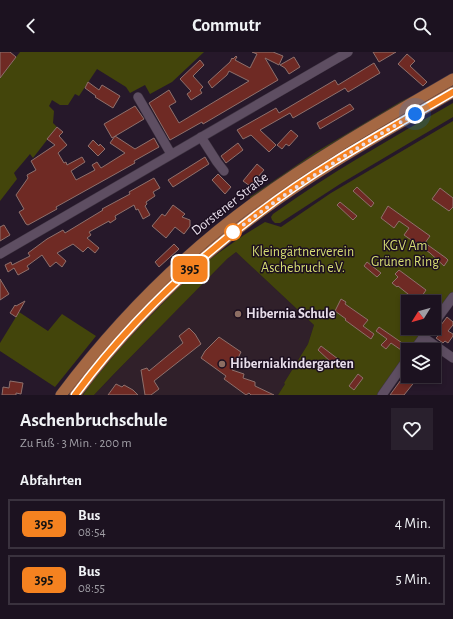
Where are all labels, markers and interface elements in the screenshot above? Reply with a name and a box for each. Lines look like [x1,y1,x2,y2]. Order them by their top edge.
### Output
icon: back [20,15,42,37]
icon: search [411,15,433,37]
text: Commutr [192,17,261,35]
your location [405,104,425,124]
street label: Dorstener Straße [189,170,271,238]
unlabelled marker [224,223,242,241]
park label: KGV Am Grünen Ring [371,239,439,269]
park label: Kleingärtnerverein Aschebruch e.V. [252,245,354,275]
line badge: 395 [167,256,213,282]
text: 395 [181,262,199,276]
north arrow [401,295,441,335]
map controls [401,295,441,383]
place label: Hibernia Schule [246,307,336,321]
marker: Hibernia Schule [233,309,243,319]
button: layers [401,343,441,383]
place label: Hiberniakindergarten [230,357,354,371]
marker: Hiberniakindergarten [217,359,227,369]
button: heart [391,408,433,450]
text: Aschenbruchschule [20,411,167,430]
text: Zu Fuß · 3 Min. · 200 m [20,437,132,450]
text: Abfahrten [20,473,82,488]
text: Bus [78,508,100,523]
text: 4 Min. [395,516,431,531]
text: 395 [35,517,53,531]
text: 08:54 [78,526,106,539]
text: Bus [78,564,100,579]
text: 5 Min. [396,572,431,587]
text: 395 [35,573,53,587]
text: 08:55 [78,582,105,595]

